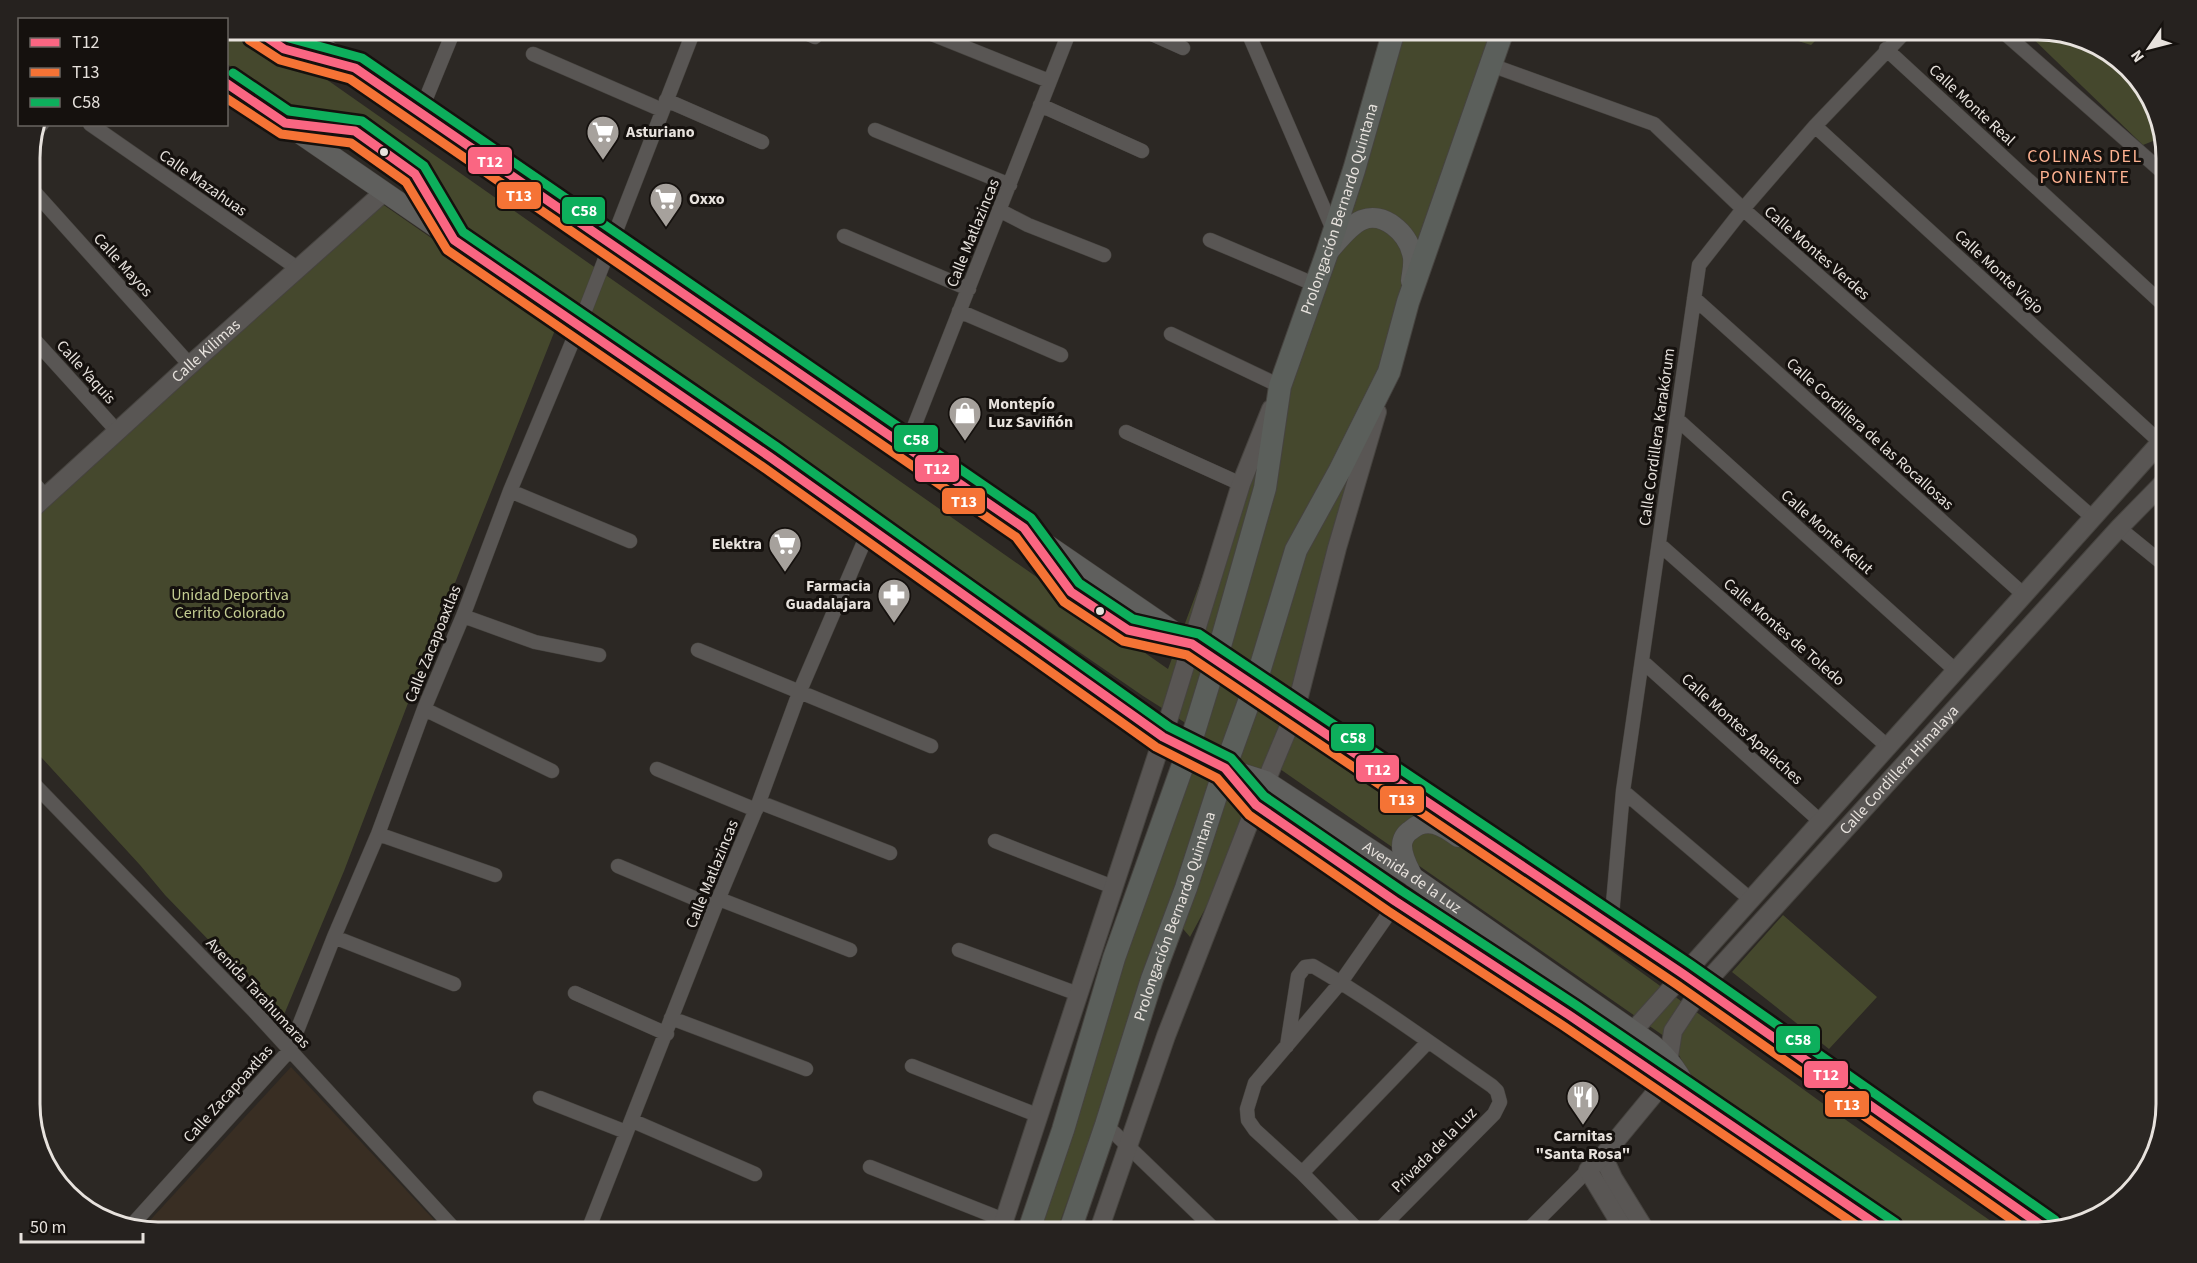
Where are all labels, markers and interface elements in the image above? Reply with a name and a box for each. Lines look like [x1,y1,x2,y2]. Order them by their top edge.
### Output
legend [18,18,228,126]
north arrow [2119,18,2179,78]
text: T12 [72,30,100,55]
text: N [2125,45,2150,67]
street label: Calle Monte Real [1924,59,2020,151]
text: T13 [72,60,100,85]
text: C58 [72,90,100,115]
street label: Prolongación Bernardo Quintana [1295,101,1383,317]
supermarket icon: Asturiano [585,114,621,161]
place label: Asturiano [625,121,695,143]
street label: Calle Mazahuas [155,144,252,222]
district label: COLINAS DEL PONIENTE [2027,144,2143,190]
unlabelled marker [378,146,390,158]
line badge: T12 [467,146,513,175]
text: T12 [477,151,503,173]
street label: Calle Matlazincas [941,175,1005,290]
line badge: T13 [496,181,542,210]
supermarket icon: Oxxo [648,181,684,228]
text: T13 [506,185,532,207]
place label: Oxxo [689,188,725,210]
line badge: C58 [561,196,606,225]
text: C58 [571,200,597,222]
street label: Calle Montes Verdes [1759,201,1875,305]
street label: Calle Monte Viejo [1950,225,2048,319]
street label: Calle Mayos [88,228,158,302]
street label: Calle Kilimas [167,314,246,388]
street label: Calle Yaquis [51,335,121,409]
street label: Calle Cordillera Karakórum [1634,347,1680,527]
street label: Calle Cordillera de las Rocallosas [1782,353,1959,515]
place label: Montepío Luz Saviñón [988,393,1073,433]
shop icon: Montepío Luz Saviñón [947,395,983,442]
line badge: C58 [893,424,939,453]
text: C58 [903,429,929,451]
line badge: T12 [914,454,960,483]
text: T12 [924,458,950,480]
street label: Calle Monte Kelut [1776,485,1878,580]
line badge: T13 [941,487,986,515]
text: T13 [951,491,977,513]
supermarket icon: Elektra [767,526,803,573]
place label: Elektra [712,533,762,555]
street label: Calle Montes de Toledo [1719,573,1849,691]
place label: Farmacia Guadalajara [785,575,871,615]
pharmacy icon: Farmacia Guadalajara [876,577,912,624]
street label: Calle Zacapoaxtlas [399,582,467,706]
park label: Unidad Deportiva Cerrito Colorado [171,584,289,624]
unlabelled marker [1094,605,1106,617]
street label: Calle Montes Apalaches [1676,668,1808,790]
street label: Calle Cordillera Himalaya [1834,700,1964,840]
line badge: C58 [1330,723,1375,752]
text: C58 [1340,727,1366,749]
line badge: T12 [1355,754,1400,783]
text: T12 [1365,759,1391,781]
line badge: T13 [1379,785,1425,814]
text: T13 [1389,789,1415,811]
street label: Prolongación Bernardo Quintana [1128,809,1221,1024]
street label: Calle Matlazincas [680,816,744,931]
street label: Avenida de la Luz [1358,836,1466,919]
street label: Avenida Tarahumaras [201,933,315,1053]
line badge: C58 [1775,1025,1821,1054]
text: C58 [1785,1029,1811,1051]
street label: Calle Zacapoaxtlas [178,1040,278,1148]
line badge: T12 [1803,1060,1849,1089]
text: T12 [1813,1064,1839,1086]
restaurant icon: Carnitas "Santa Rosa" [1565,1079,1601,1126]
line badge: T13 [1824,1090,1870,1118]
text: T13 [1834,1094,1860,1116]
street label: Privada de la Luz [1386,1102,1482,1198]
place label: Carnitas "Santa Rosa" [1536,1125,1630,1165]
scale bar [21,1206,142,1244]
text: 50 m [30,1215,66,1240]

